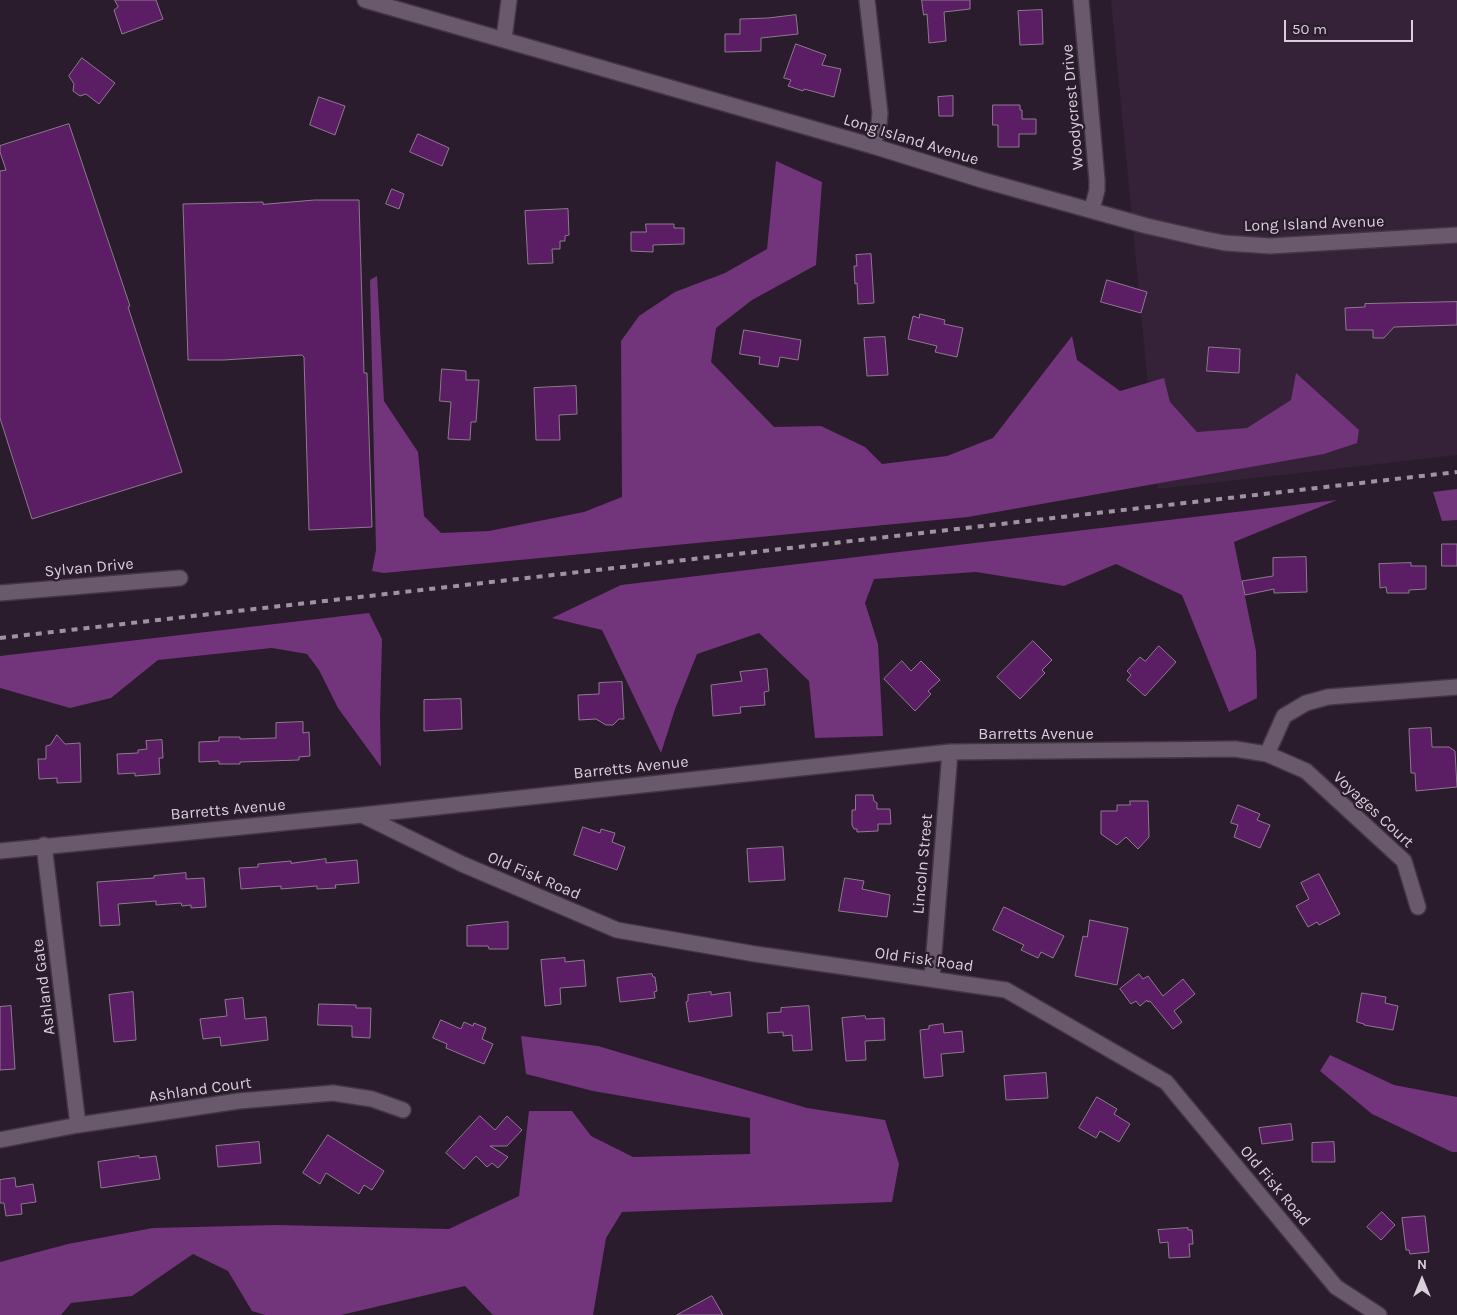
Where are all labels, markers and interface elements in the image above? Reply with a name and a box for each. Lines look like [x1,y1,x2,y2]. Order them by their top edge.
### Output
scale bar [1287,10,1416,42]
text: 50 m [1292,20,1327,38]
street label: Woodycrest Drive [1058,43,1088,171]
street label: Long Island Avenue [841,110,981,170]
street label: Long Island Avenue [1243,212,1385,236]
street label: Sylvan Drive [44,555,134,581]
street label: Barretts Avenue [978,724,1094,744]
street label: Barretts Avenue [573,752,689,784]
street label: Voyages Court [1329,768,1417,852]
street label: Barretts Avenue [170,795,286,825]
street label: Lincoln Street [909,813,937,915]
street label: Old Fisk Road [485,848,583,904]
street label: Ashland Gate [29,938,59,1036]
street label: Old Fisk Road [873,944,975,976]
street label: Ashland Court [147,1073,253,1107]
street label: Old Fisk Road [1236,1142,1314,1230]
north arrow [1397,1255,1447,1305]
text: N [1417,1256,1427,1273]

